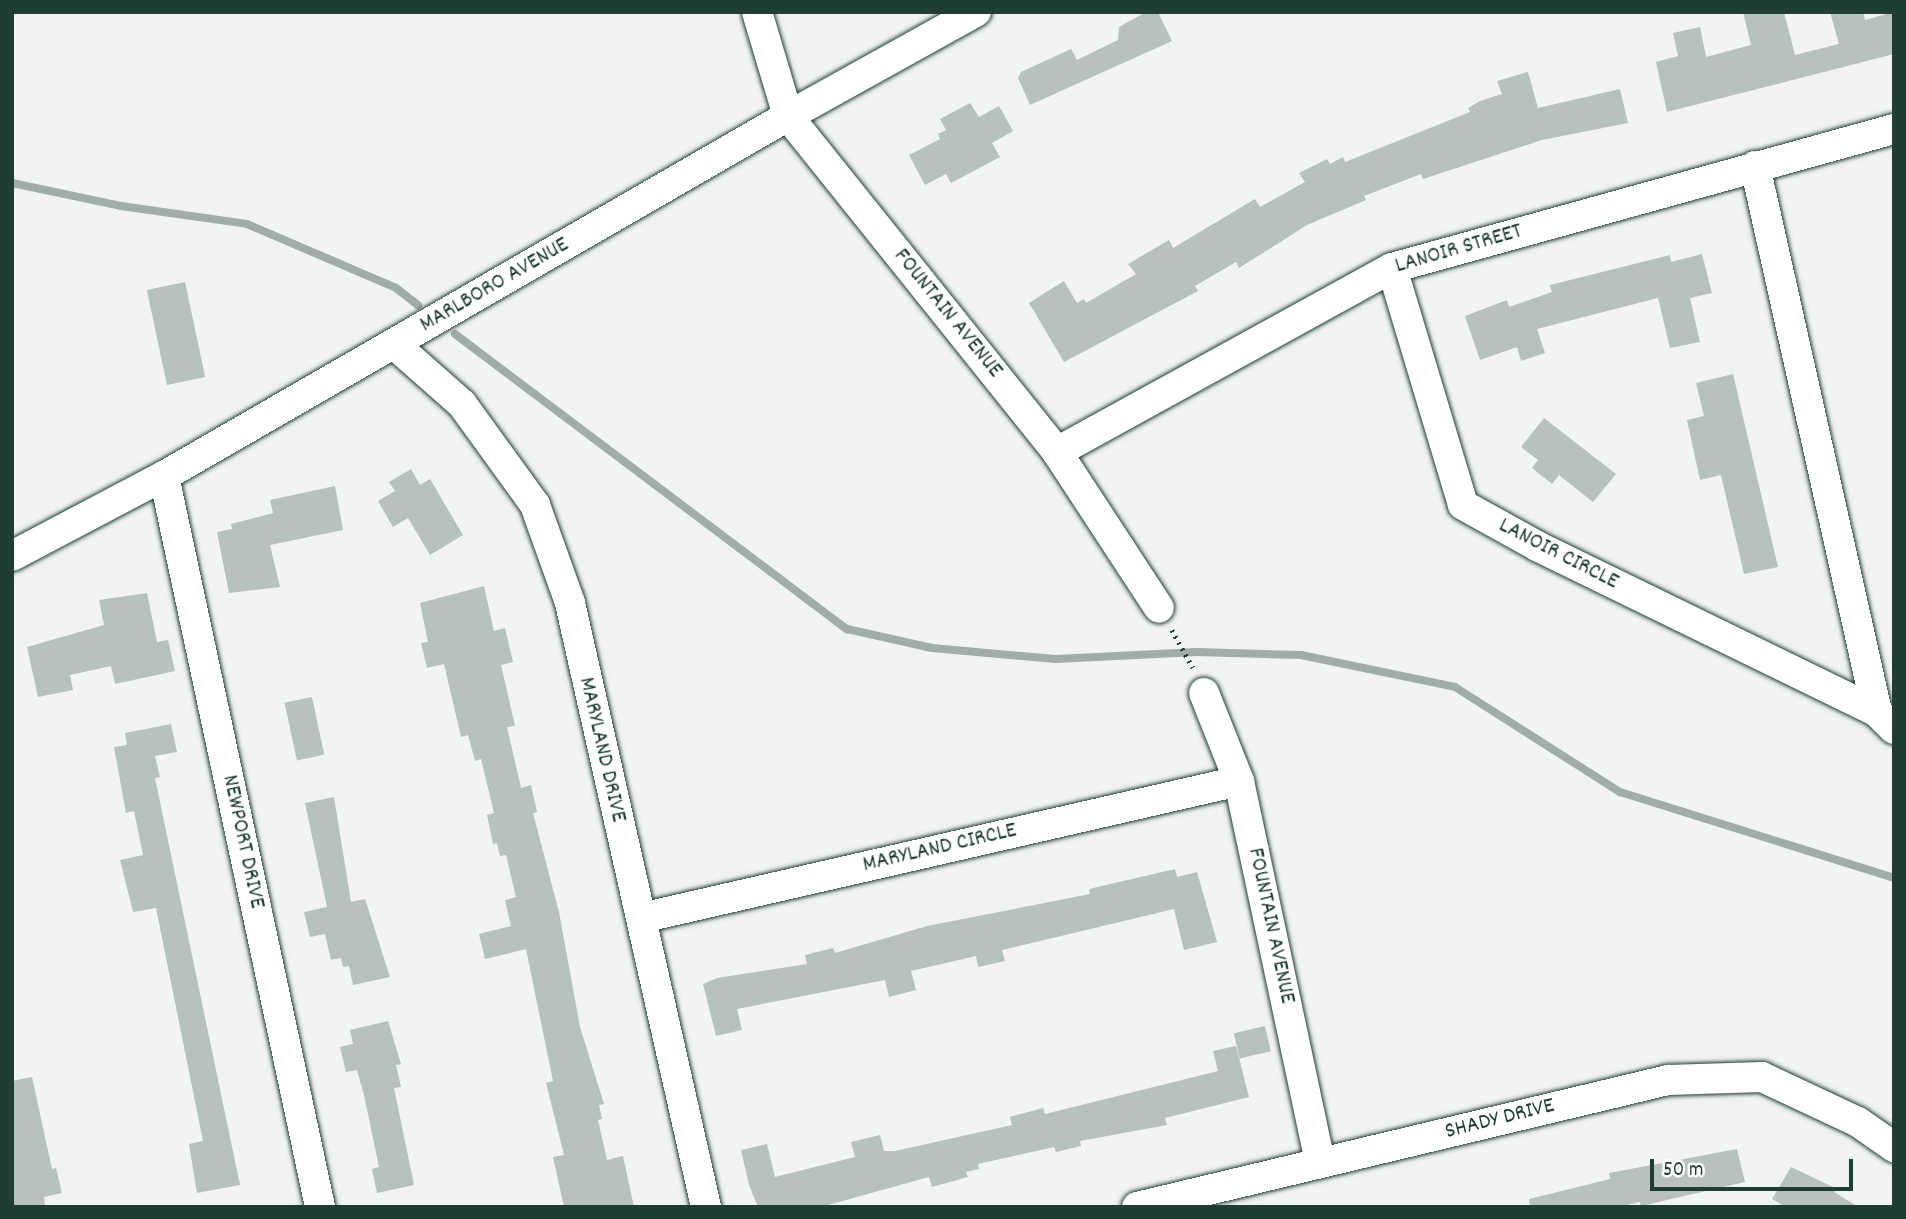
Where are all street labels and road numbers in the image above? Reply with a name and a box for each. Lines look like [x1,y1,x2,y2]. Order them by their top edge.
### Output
street label: LANOIR STREET [1392,219,1526,281]
street label: MARLBORO AVENUE [416,232,574,340]
street label: FOUNTAIN AVENUE [886,244,1008,384]
street label: LANOIR CIRCLE [1493,513,1623,597]
street label: MARYLAND DRIVE [571,675,631,825]
street label: NEWPORT DRIVE [214,773,270,911]
street label: MARYLAND CIRCLE [860,818,1020,880]
street label: FOUNTAIN AVENUE [1240,846,1300,1006]
street label: SHADY DRIVE [1442,1093,1558,1147]

